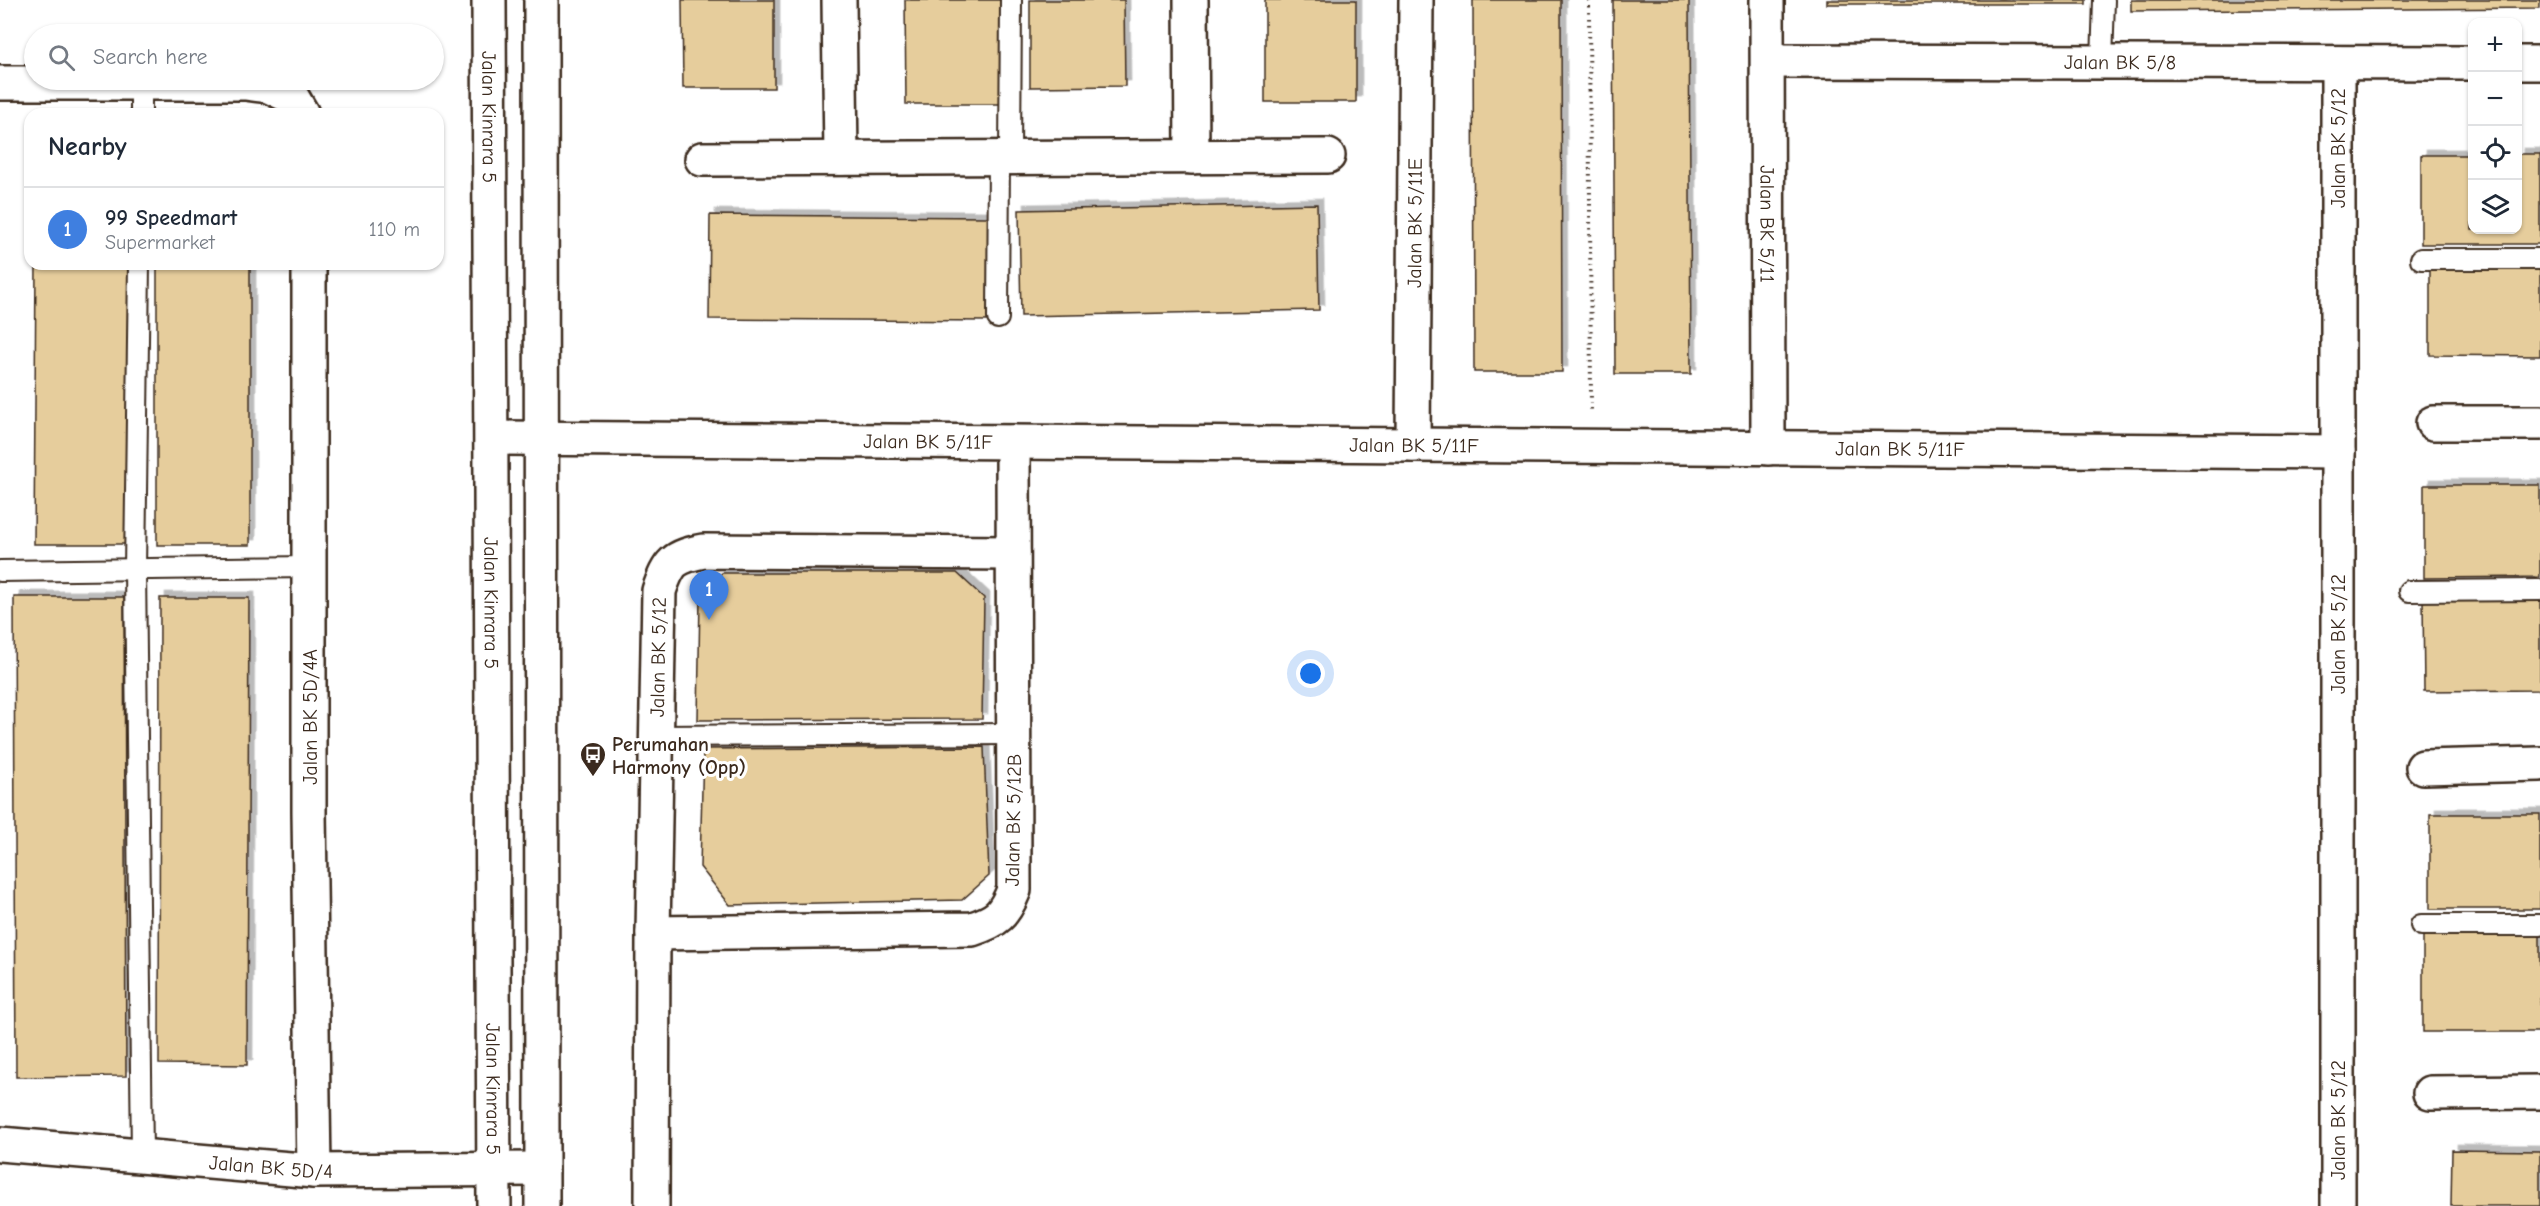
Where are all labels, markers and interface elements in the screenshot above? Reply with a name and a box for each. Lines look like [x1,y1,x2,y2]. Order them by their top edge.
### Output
map controls [2468,18,2522,234]
button: + [2468,18,2522,72]
search box [24,24,444,90]
icon: search [45,41,78,74]
text: Search here [93,44,208,70]
street label: Jalan Kinrara 5 [477,51,501,183]
street label: Jalan BK 5/8 [2064,51,2176,74]
button: − [2468,72,2522,126]
street label: Jalan BK 5/12 [2327,88,2350,208]
button: locate [2468,126,2522,180]
text: Nearby [48,132,127,162]
street label: Jalan BK 5/11E [1403,158,1427,288]
street label: Jalan BK 5/11 [1755,165,1779,283]
button: layers [2468,180,2522,234]
text: 99 Speedmart [105,205,237,231]
text: 1 [64,218,71,241]
text: 110 m [369,218,420,241]
text: Supermarket [105,231,215,254]
street label: Jalan BK 5/11F [863,430,993,454]
street label: Jalan BK 5/11F [1349,434,1479,457]
street label: Jalan BK 5/11F [1835,437,1965,461]
street label: Jalan Kinrara 5 [479,537,503,669]
pin: 1 [690,570,728,620]
street label: Jalan BK 5/12 [2327,574,2350,694]
street label: Jalan BK 5/12 [646,597,671,717]
street label: Jalan BK 5D/4A [299,649,322,785]
your location [1296,659,1325,688]
place label: Perumahan Harmony (Opp) [612,733,746,779]
bus stop icon: Perumahan Harmony (Opp) [578,740,608,778]
street label: Jalan BK 5/12B [1001,754,1026,886]
street label: Jalan Kinrara 5 [481,1023,505,1155]
street label: Jalan BK 5/12 [2327,1060,2350,1180]
street label: Jalan BK 5D/4 [208,1151,333,1183]

